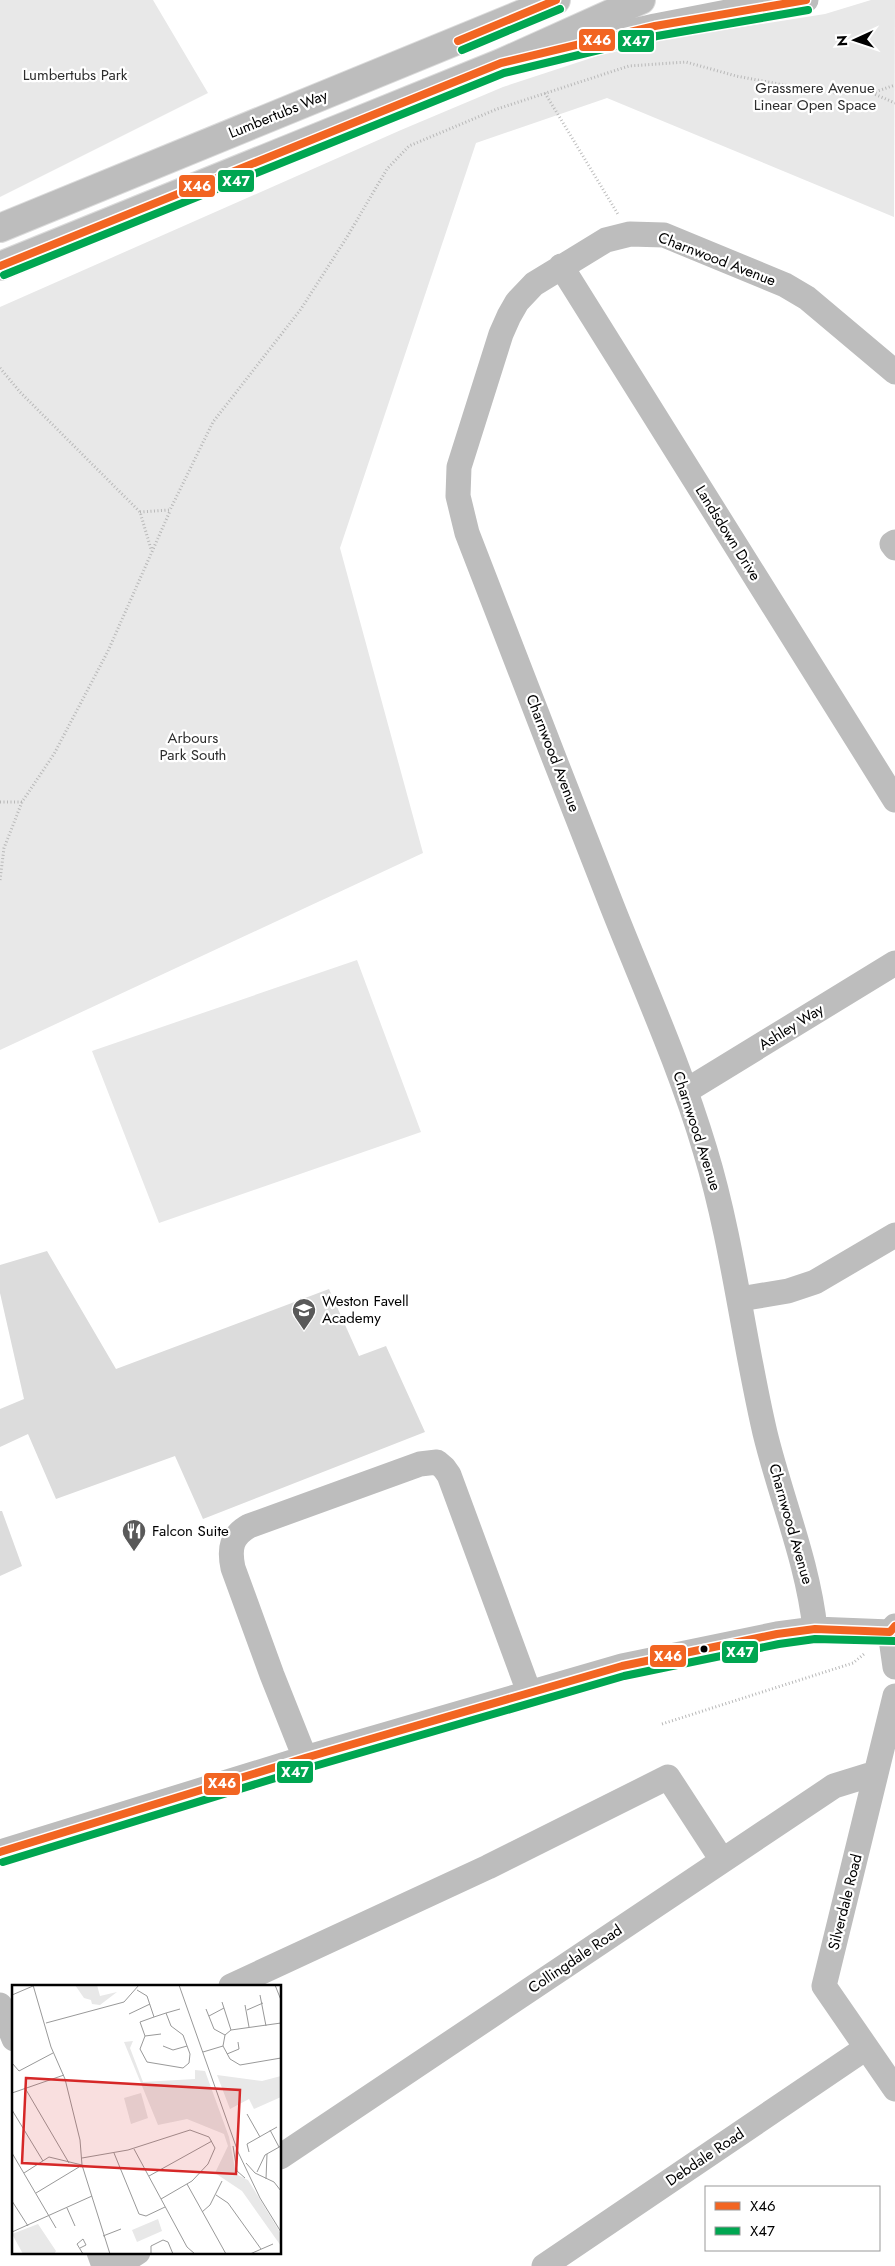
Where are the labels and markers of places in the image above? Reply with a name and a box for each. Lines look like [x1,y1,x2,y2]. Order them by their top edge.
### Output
place label: Weston Favell Academy [322,1290,409,1329]
school or university icon: Weston Favell Academy [291,1297,317,1331]
restaurant icon: Falcon Suite [121,1518,147,1552]
place label: Falcon Suite [152,1520,229,1542]
unlabelled marker [699,1644,709,1654]

